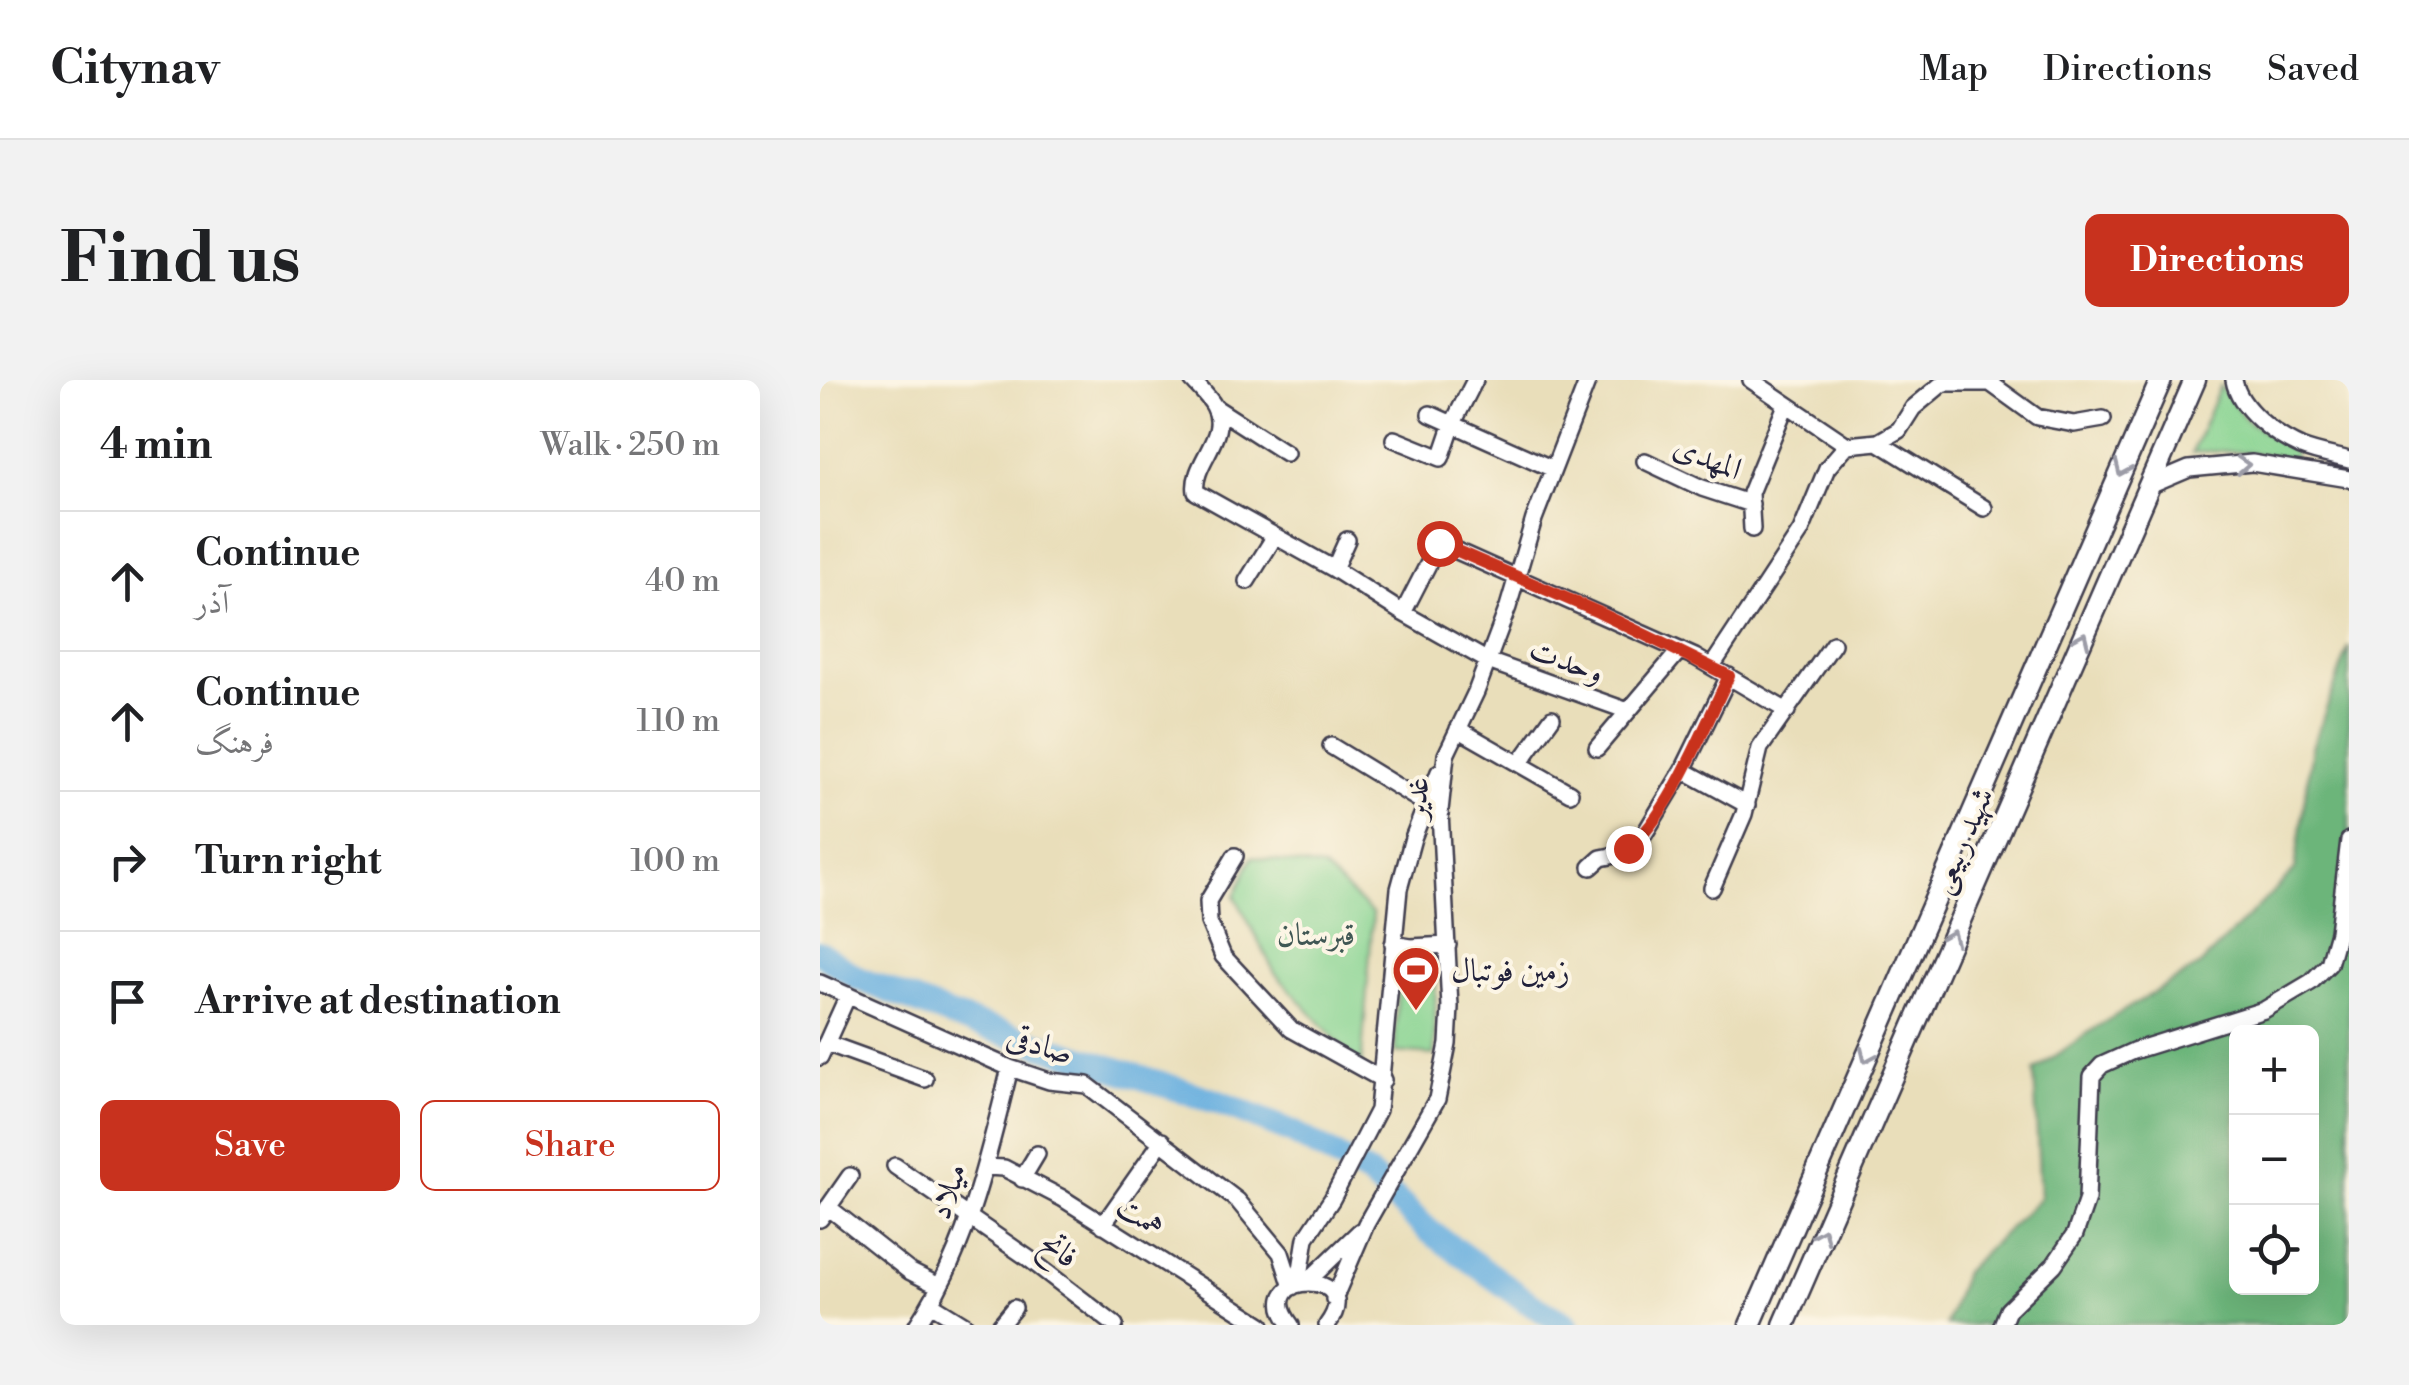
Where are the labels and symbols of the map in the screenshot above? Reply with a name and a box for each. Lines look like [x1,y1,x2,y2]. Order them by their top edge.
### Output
street label: المهدی [1668,426,1748,490]
one-way arrow [2236,454,2251,475]
one-way arrow [2114,459,2134,477]
route start [1417,521,1463,567]
street label: وحدت [1524,629,1610,693]
one-way arrow [2069,631,2089,649]
street label: غدیر [1396,776,1438,823]
street label: شهید ربیعی [1921,781,2003,900]
route end [1606,826,1652,872]
park label: قبرستان [1277,915,1355,955]
one-way arrow [1939,929,1959,947]
sports icon: زمین فوتبال [1390,944,1442,1012]
place label: زمین فوتبال [1451,951,1570,991]
street label: صادقی [1002,1017,1077,1073]
one-way arrow [1859,1046,1879,1064]
street label: میلاد [920,1158,976,1225]
street label: همت [1109,1186,1172,1246]
street label: فاتح [1029,1222,1086,1282]
one-way arrow [1811,1228,1831,1245]

